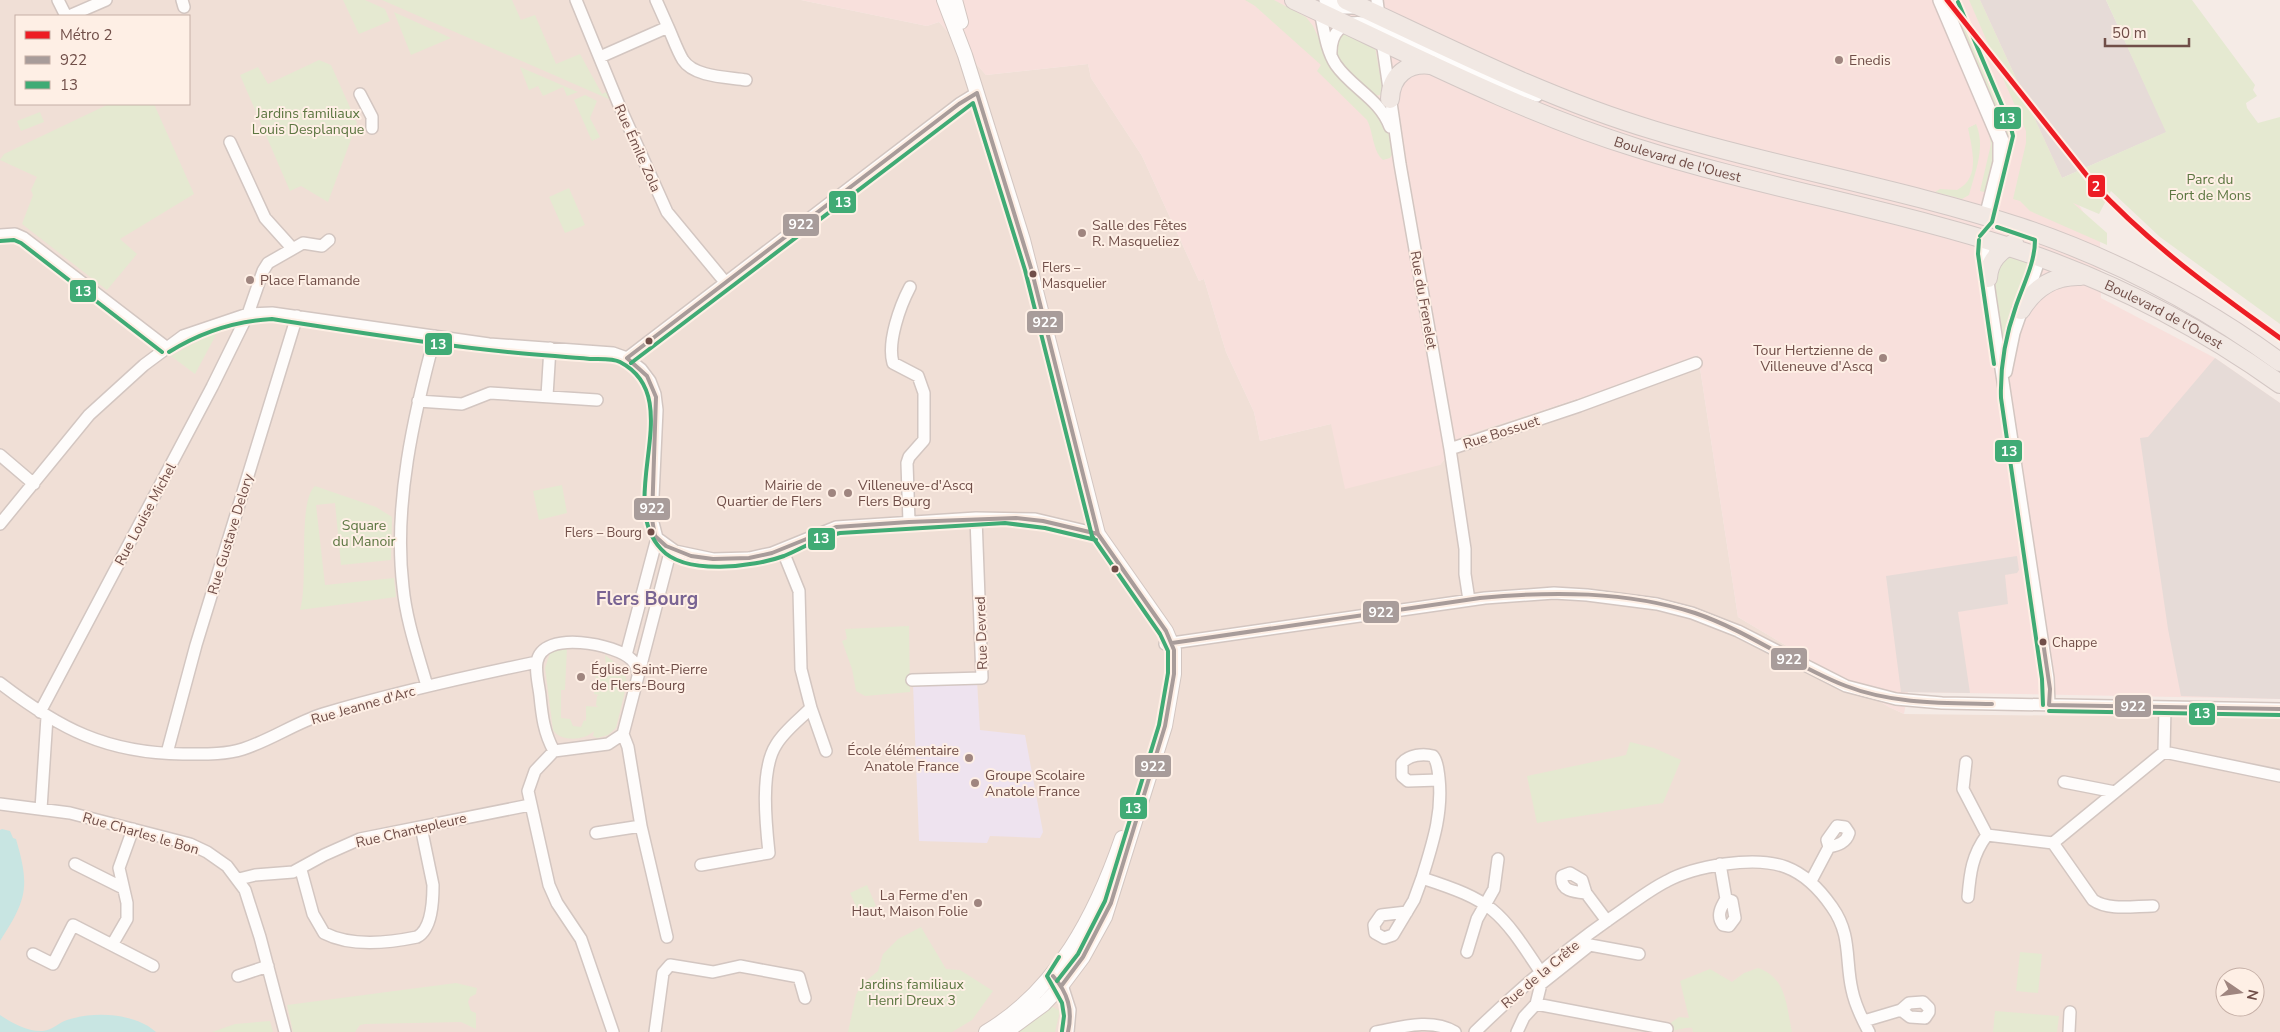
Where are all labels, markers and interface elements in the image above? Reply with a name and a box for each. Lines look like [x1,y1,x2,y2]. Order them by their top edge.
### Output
legend [15,15,190,105]
scale bar [2105,15,2189,47]
text: 50 m [2112,23,2147,43]
text: Métro 2 [60,25,113,45]
text: 922 [60,50,87,70]
place label: Enedis [1849,51,1891,70]
marker: Enedis [1833,54,1845,66]
text: 13 [60,75,78,95]
street label: Rue Émile Zola [610,101,665,195]
park label: Jardins familiaux Louis Desplanque [252,104,364,139]
line badge: 13 [1993,106,2022,130]
text: 13 [1999,109,2015,128]
street label: Boulevard de l'Ouest [1611,132,1743,187]
park label: Parc du Fort de Mons [2169,170,2252,205]
line badge: 2 [2087,174,2106,198]
text: 2 [2092,177,2100,196]
line badge: 13 [828,190,857,214]
text: 13 [835,193,851,212]
line badge: 922 [782,213,820,237]
text: 922 [788,215,814,234]
place label: Salle des Fêtes R. Masqueliez [1092,216,1187,251]
marker: Salle des Fêtes R. Masqueliez [1076,227,1088,239]
street label: Rue du Frenelet [1406,249,1442,351]
place label: Flers – Masquelier [1042,259,1107,293]
marker: Flers – Masquelier [1028,269,1038,279]
place label: Place Flamande [260,271,360,290]
marker: Place Flamande [244,274,256,286]
street label: Boulevard de l'Ouest [2101,276,2226,354]
line badge: 13 [69,279,97,303]
text: 13 [75,282,91,301]
line badge: 922 [1026,310,1064,334]
text: 922 [1032,313,1058,332]
line badge: 13 [424,332,453,356]
text: 13 [430,335,446,354]
unlabelled marker [644,336,654,346]
place label: Tour Hertzienne de Villeneuve d'Ascq [1753,341,1873,376]
marker: Tour Hertzienne de Villeneuve d'Ascq [1877,352,1889,364]
street label: Rue Bossuet [1461,411,1542,454]
line badge: 13 [1994,439,2023,463]
text: 13 [2001,442,2017,461]
street label: Rue Louise Michel [110,459,181,569]
street label: Rue Gustave Delory [203,471,258,597]
place label: Mairie de Quartier de Flers [716,476,822,511]
place label: Villeneuve-d'Ascq Flers Bourg [857,476,973,511]
marker: Mairie de Quartier de Flers [826,487,838,499]
marker: Villeneuve-d'Ascq Flers Bourg [842,487,854,499]
line badge: 922 [633,497,671,521]
text: 922 [639,499,665,518]
park label: Square du Manoir [333,516,396,551]
place label: Flers – Bourg [565,524,642,542]
marker: Flers – Bourg [646,527,656,537]
line badge: 13 [807,527,836,551]
text: 13 [813,529,829,548]
unlabelled marker [1110,564,1120,574]
district label: Flers Bourg [596,586,698,612]
street label: Rue Devred [971,596,992,670]
line badge: 922 [1362,600,1400,624]
text: 922 [1368,603,1394,622]
place label: Chappe [2052,634,2097,652]
marker: Chappe [2038,637,2048,647]
line badge: 922 [1770,647,1808,671]
text: 922 [1776,650,1802,669]
place label: Église Saint-Pierre de Flers-Bourg [591,660,707,695]
marker: Église Saint-Pierre de Flers-Bourg [575,671,587,683]
street label: Rue Jeanne d'Arc [309,681,418,729]
line badge: 922 [2114,694,2152,718]
text: 922 [2120,697,2146,716]
line badge: 13 [2188,702,2216,726]
text: 13 [2194,704,2210,723]
place label: École élémentaire Anatole France [847,741,959,776]
marker: École élémentaire Anatole France [963,752,975,764]
line badge: 922 [1134,754,1172,778]
text: 922 [1140,757,1166,776]
place label: Groupe Scolaire Anatole France [985,766,1085,801]
marker: Groupe Scolaire Anatole France [969,777,981,789]
line badge: 13 [1119,796,1148,820]
text: 13 [1125,799,1141,818]
street label: Rue Charles le Bon [80,808,201,859]
street label: Rue Chantepleure [354,808,468,852]
place label: La Ferme d'en Haut, Maison Folie [851,886,968,921]
marker: La Ferme d'en Haut, Maison Folie [972,897,984,909]
street label: Rue de la Crête [1497,936,1583,1013]
north arrow [2215,967,2265,1017]
park label: Jardins familiaux Henri Dreux 3 [859,975,965,1010]
text: N [2242,988,2263,1002]

